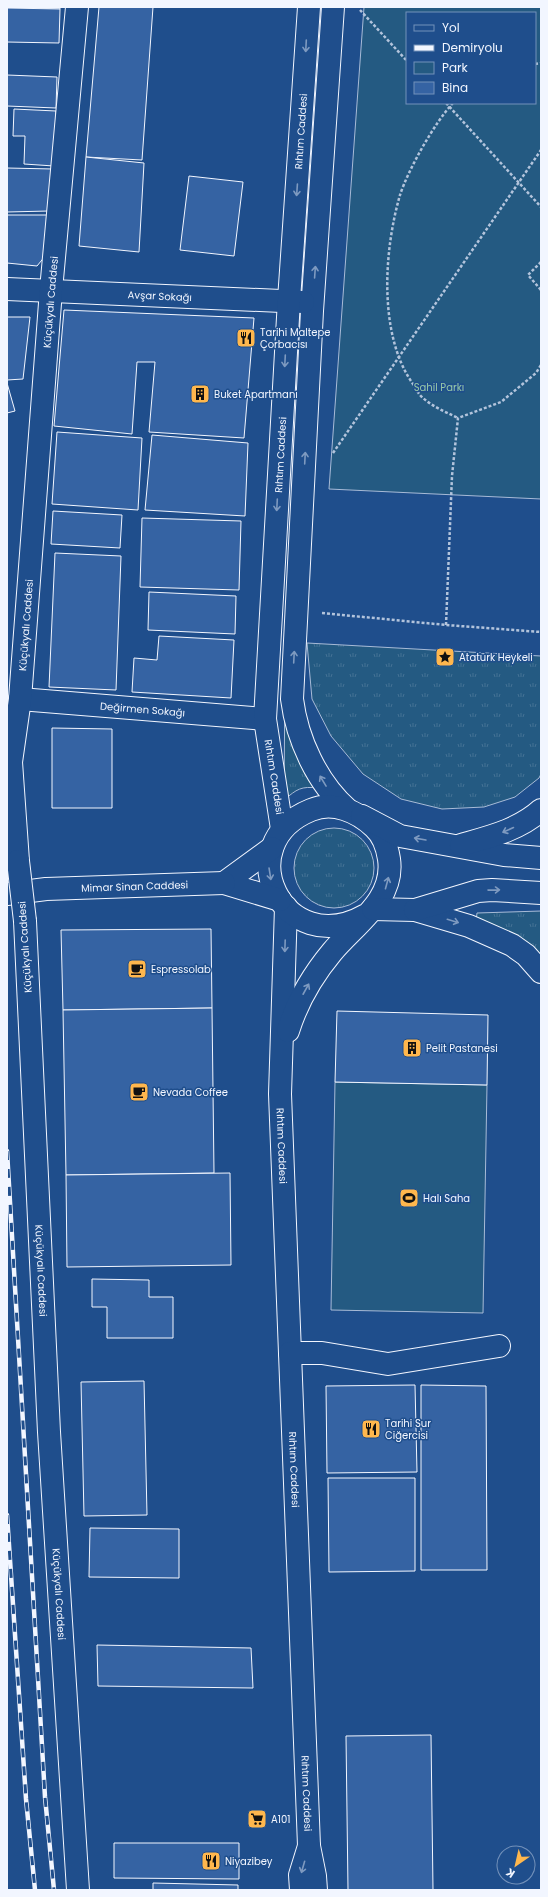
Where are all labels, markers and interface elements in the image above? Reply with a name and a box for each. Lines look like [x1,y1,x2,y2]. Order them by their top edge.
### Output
legend [406,12,536,104]
text: Yol [442,19,460,36]
one-way arrow [303,39,310,52]
text: Demiryolu [442,39,503,56]
text: Park [442,59,469,76]
text: Bina [442,79,468,96]
street label: Rıhtım Caddesi [290,93,311,170]
one-way arrow [294,183,301,196]
street label: Küçükyalı Caddesi [39,256,62,348]
one-way arrow [312,266,319,279]
street label: Avşar Sokağı [127,287,192,305]
place label: Tarihi Maltepe Çorbacısı [260,325,331,352]
restaurant icon: Tarihi Maltepe Çorbacısı [235,327,257,349]
one-way arrow [282,354,289,367]
park label: Sahil Parkı [414,380,464,395]
building icon: Buket Apartmanı [189,383,211,405]
place label: Buket Apartmanı [214,387,298,402]
street label: Rıhtım Caddesi [270,416,290,493]
one-way arrow [301,452,308,465]
one-way arrow [273,498,280,511]
street label: Küçükyalı Caddesi [15,579,37,672]
place icon: Atatürk Heykeli [434,646,456,668]
place label: Atatürk Heykeli [459,650,533,665]
one-way arrow [291,651,298,664]
street label: Değirmen Sokağı [99,698,186,720]
street label: Rıhtım Caddesi [261,738,287,816]
one-way arrow [318,775,326,787]
one-way arrow [502,827,514,834]
one-way arrow [414,835,427,843]
one-way arrow [266,868,274,881]
street label: Mimar Sinan Caddesi [81,877,188,895]
one-way arrow [384,877,391,890]
one-way arrow [487,886,500,894]
street label: Küçükyalı Caddesi [14,901,36,993]
one-way arrow [446,918,459,925]
one-way arrow [281,939,289,952]
cafe icon: Espressolab [126,958,148,980]
place label: Espressolab [151,962,211,977]
one-way arrow [303,984,311,996]
building icon: Pelit Pastanesi [401,1037,423,1059]
place label: Pelit Pastanesi [426,1041,498,1056]
cafe icon: Nevada Coffee [128,1081,150,1103]
place label: Nevada Coffee [153,1085,228,1100]
street label: Rıhtım Caddesi [273,1108,291,1184]
sports icon: Halı Saha [398,1187,420,1209]
place label: Halı Saha [423,1191,470,1206]
street label: Küçükyalı Caddesi [32,1224,51,1317]
place label: Tarihi Sur Ciğercisi [385,1416,431,1443]
restaurant icon: Tarihi Sur Ciğercisi [360,1418,382,1440]
street label: Rıhtım Caddesi [286,1431,303,1508]
street label: Küçükyalı Caddesi [49,1548,70,1640]
street label: Rıhtım Caddesi [298,1755,316,1832]
supermarket icon: A101 [246,1808,268,1830]
place label: A101 [271,1812,290,1827]
north arrow [496,1845,536,1885]
restaurant icon: Niyazibey [200,1850,222,1872]
place label: Niyazibey [225,1854,273,1869]
one-way arrow [299,1860,306,1873]
text: K [502,1864,518,1882]

